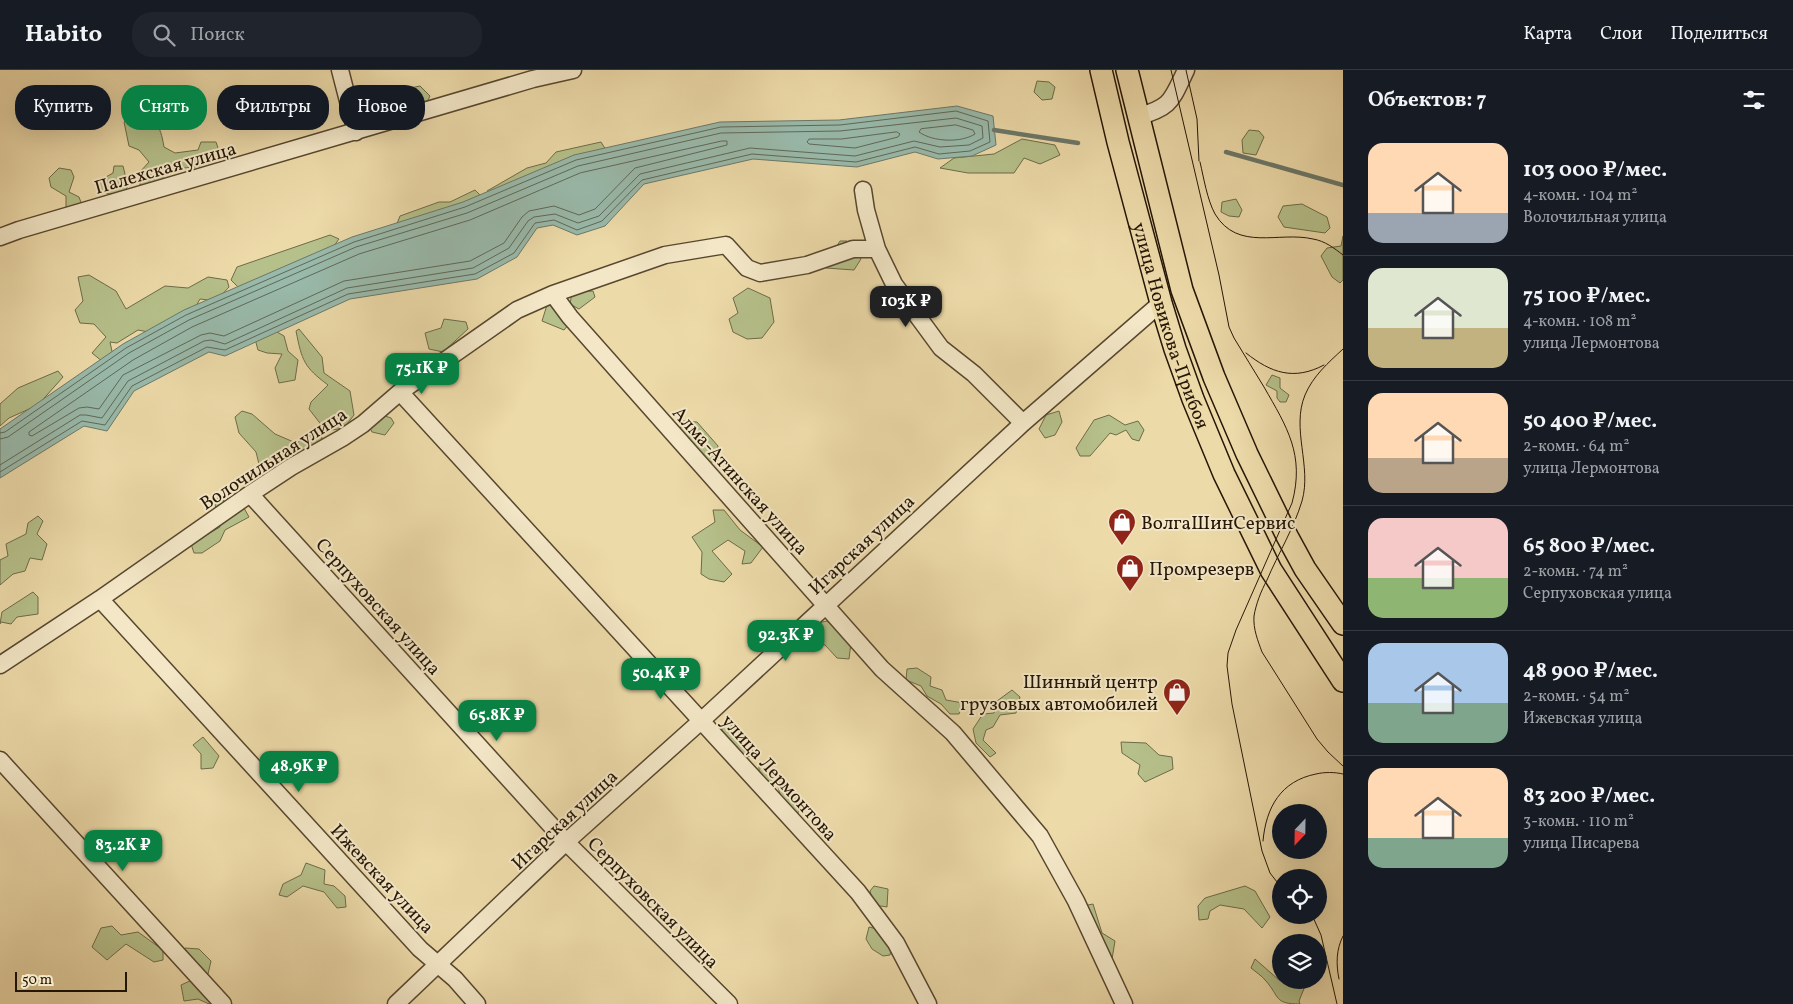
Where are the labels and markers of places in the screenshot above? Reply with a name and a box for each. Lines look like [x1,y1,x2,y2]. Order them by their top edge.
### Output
pin: 103K ₽ [865,286,947,328]
pin: 75.1K ₽ [376,352,468,395]
shop icon: ВолгаШинСервис [1107,507,1137,546]
place label: ВолгаШинСервис [1141,511,1295,537]
shop icon: Промрезерв [1115,553,1145,592]
place label: Промрезерв [1149,557,1254,583]
pin: 92.3K ₽ [740,620,832,662]
pin: 50.4K ₽ [615,658,707,700]
place label: Шинный центр грузовых автомобилей [960,670,1158,718]
shop icon: Шинный центр грузовых автомобилей [1162,677,1192,716]
pin: 65.8K ₽ [451,700,543,742]
pin: 48.9K ₽ [253,750,345,793]
pin: 83.2K ₽ [77,830,169,872]

